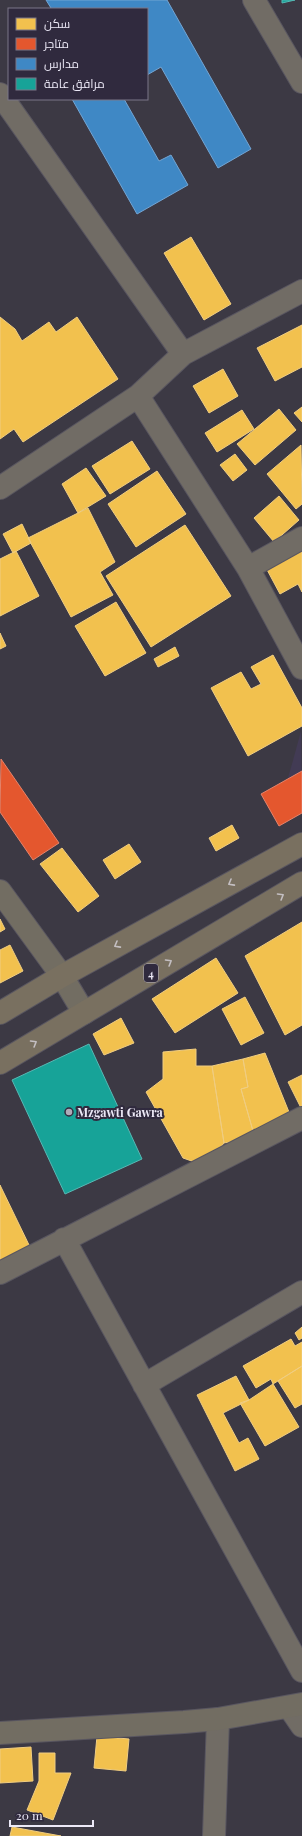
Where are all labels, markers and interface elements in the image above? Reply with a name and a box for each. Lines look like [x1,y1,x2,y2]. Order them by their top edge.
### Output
legend [8,8,148,100]
text: سكن [44,15,70,31]
text: متاجر [43,35,69,51]
text: مدارس [44,55,79,71]
text: مرافق عامة [44,75,105,91]
one-way arrow [228,878,235,885]
one-way arrow [277,893,284,900]
one-way arrow [114,941,121,948]
one-way arrow [165,960,172,967]
road number: 4 [144,964,158,982]
one-way arrow [29,1041,37,1048]
place label: Mzgawti Gawra [77,1104,164,1120]
marker: Mzgawti Gawra [64,1107,74,1117]
scale bar [10,1802,93,1828]
text: 20 m [16,1807,43,1823]

